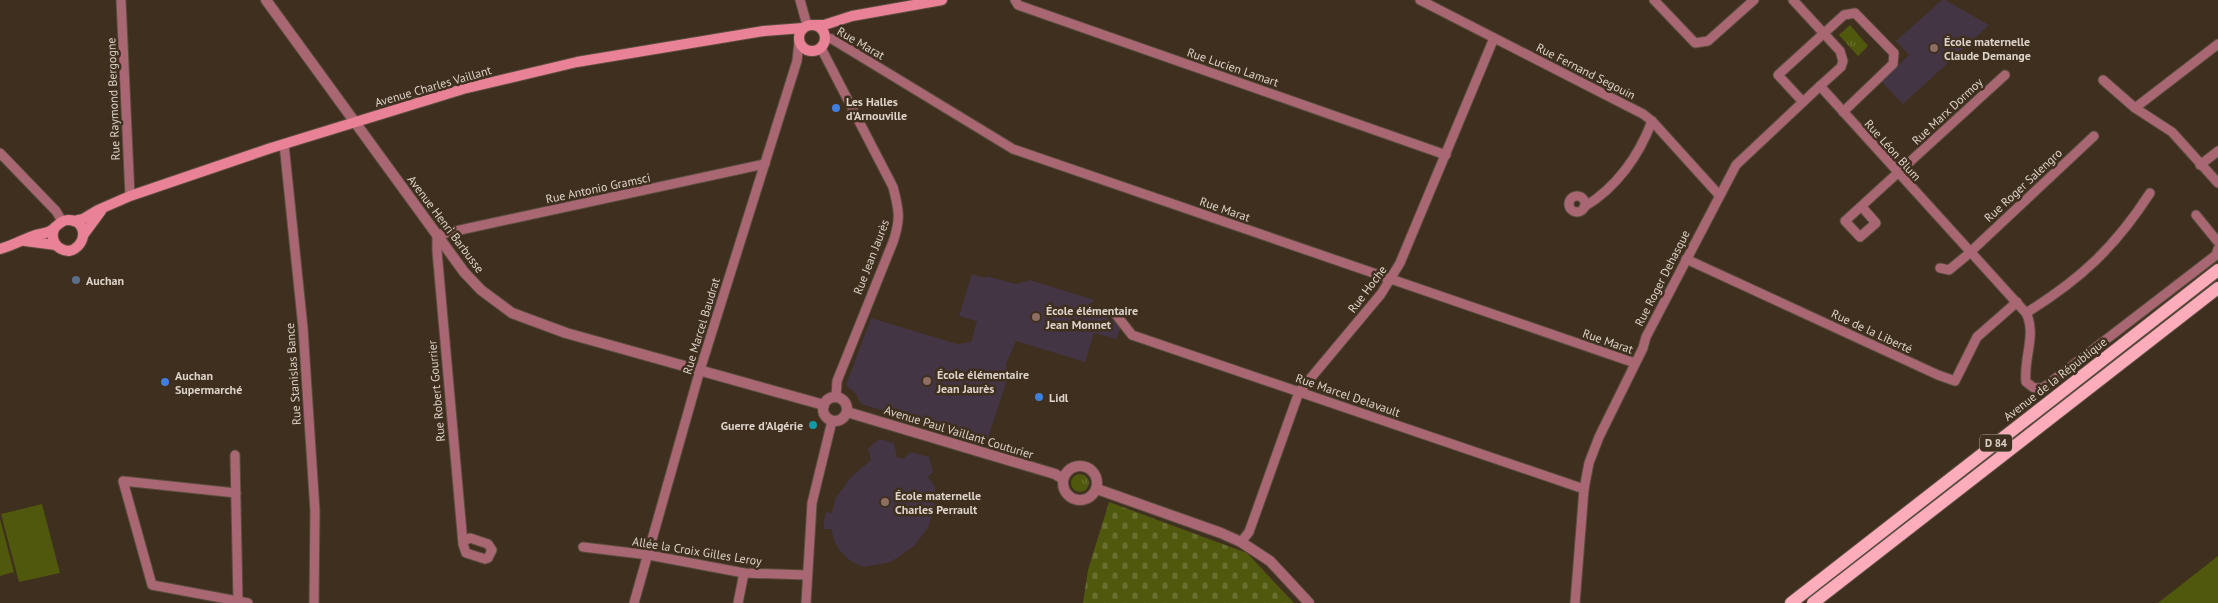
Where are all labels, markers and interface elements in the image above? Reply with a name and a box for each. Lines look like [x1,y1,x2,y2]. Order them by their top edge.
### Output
street label: Rue Marat [835,23,887,63]
place label: École maternelle Claude Demange [1944,34,2031,63]
street label: Rue Raymond Bergogne [103,37,123,161]
street label: Rue Fernand Segouin [1534,39,1638,103]
marker: École maternelle Claude Demange [1928,42,1940,54]
street label: Rue Lucien Lamart [1185,44,1281,90]
street label: Avenue Charles Vaillant [373,62,493,110]
street label: Rue Marx Dormoy [1908,74,1986,148]
place label: Les Halles d'Arnouville [846,94,907,123]
marker: Les Halles d'Arnouville [830,102,842,114]
street label: Rue Léon Blum [1862,116,1924,184]
street label: Rue Roger Salengro [1981,145,2065,225]
street label: Rue Antonio Gramsci [544,170,652,206]
street label: Avenue Henri Barbusse [404,172,488,276]
street label: Rue Marat [1198,193,1252,225]
street label: Rue Jean Jaurès [850,217,892,297]
street label: Rue Roger Dehasque [1631,227,1693,329]
street label: Rue Hoche [1344,262,1390,316]
place label: Auchan [86,273,124,288]
marker: Auchan [70,274,82,286]
street label: Rue Marcel Baudrat [679,276,723,376]
place label: École élémentaire Jean Monnet [1045,303,1138,332]
street label: Rue de la Liberté [1829,306,1915,356]
marker: École élémentaire Jean Monnet [1030,311,1042,323]
street label: Rue Stanislas Bance [282,322,304,426]
street label: Rue Marat [1581,325,1635,357]
street label: Avenue de la République [2000,334,2110,424]
street label: Rue Robert Gourrier [424,340,448,442]
place label: École élémentaire Jean Jaurès [936,367,1029,396]
place label: Auchan Supermarché [175,368,242,397]
street label: Rue Marcel Delavault [1294,370,1402,420]
marker: École élémentaire Jean Jaurès [921,375,933,387]
marker: Auchan Supermarché [159,376,171,388]
place label: Lidl [1049,390,1069,405]
marker: Lidl [1033,391,1045,403]
street label: Avenue Paul Vaillant Couturier [883,402,1035,462]
place label: Guerre d'Algérie [721,418,803,433]
marker: Guerre d'Algérie [807,419,819,431]
road number: D 84 [1980,434,2012,452]
place label: École maternelle Charles Perrault [895,488,981,517]
marker: École maternelle Charles Perrault [879,496,891,508]
street label: Allée la Croix Gilles Leroy [631,533,763,569]

